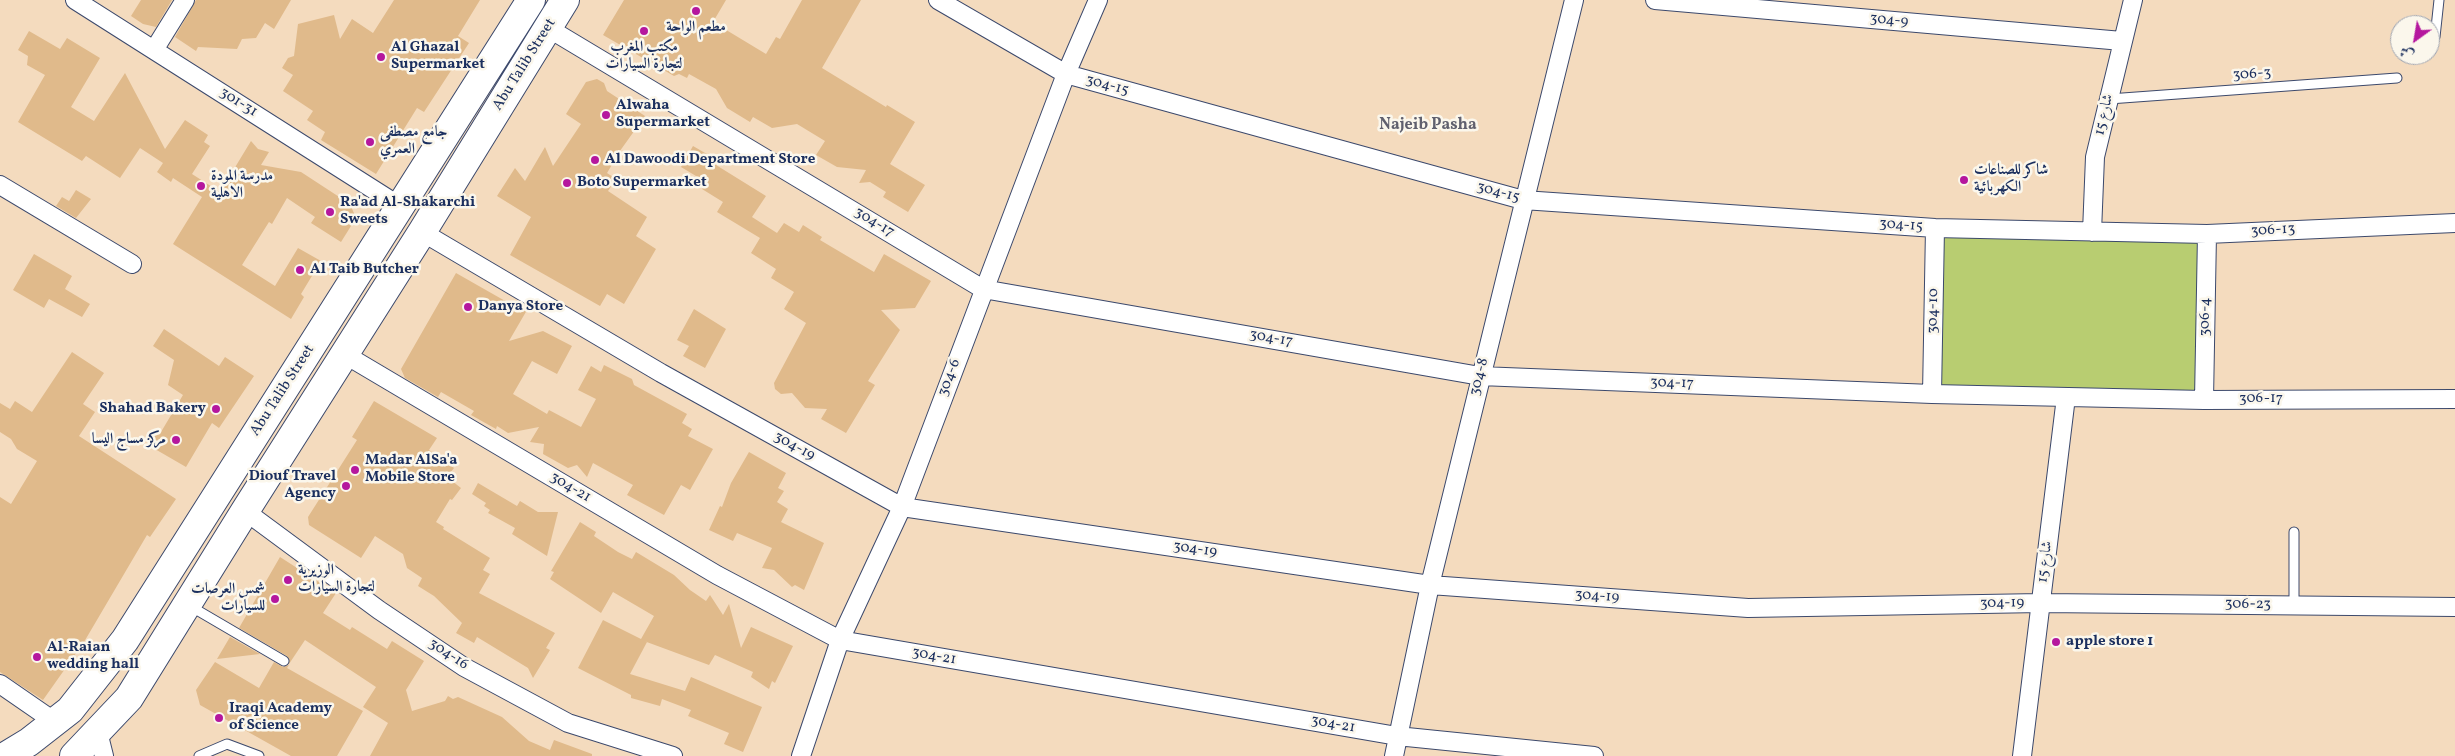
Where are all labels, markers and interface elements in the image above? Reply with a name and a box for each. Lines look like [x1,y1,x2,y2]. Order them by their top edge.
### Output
marker: مطعم الواحة [690,5,702,17]
street label: 304-9 [1869,10,1909,32]
north arrow [2390,15,2440,65]
street label: Abu Talib Street [490,16,560,114]
place label: مطعم الواحة [666,19,726,37]
marker: مكتب المغرب لتجارة السيارات [638,25,650,37]
place label: Al Ghazal Supermarket [391,39,485,74]
place label: مكتب المغرب لتجارة السيارات [606,39,682,74]
text: ش [2396,41,2418,64]
marker: Al Ghazal Supermarket [375,51,387,63]
street label: 306-3 [2232,65,2272,85]
street label: 304-15 [1084,72,1130,100]
street label: 301-31 [216,84,260,122]
street label: شارع 15 [2091,92,2119,138]
place label: Alwaha Supermarket [616,97,710,132]
marker: Alwaha Supermarket [600,109,612,121]
district label: Najeib Pasha [1379,116,1477,136]
place label: جامع مصطفى العمري [380,124,447,159]
marker: جامع مصطفى العمري [364,136,376,148]
place label: Al Dawoodi Department Store [605,151,815,169]
marker: Al Dawoodi Department Store [589,154,601,166]
place label: شاكر للصناعات الكهربائية [1974,162,2048,197]
place label: مدرسة المودة الاهلية [211,168,273,203]
place label: Boto Supermarket [577,174,707,192]
marker: شاكر للصناعات الكهربائية [1958,174,1970,186]
marker: Boto Supermarket [561,177,573,189]
street label: 304-15 [1475,179,1521,207]
marker: مدرسة المودة الاهلية [195,180,207,192]
place label: Ra'ad Al-Shakarchi Sweets [340,194,475,229]
street label: 304-17 [851,204,897,242]
marker: Ra'ad Al-Shakarchi Sweets [324,206,336,218]
street label: 304-15 [1879,215,1923,237]
street label: 306-13 [2250,221,2296,241]
place label: Al Taib Butcher [310,261,419,279]
marker: Al Taib Butcher [294,264,306,276]
street label: 304-10 [1925,288,1943,334]
street label: 306-4 [2197,297,2215,337]
place label: Danya Store [478,298,563,316]
marker: Danya Store [462,301,474,313]
street label: 304-17 [1248,326,1294,352]
street label: Abu Talib Street [247,342,319,440]
street label: 304-8 [1467,356,1493,398]
street label: 304-6 [935,357,965,399]
street label: 304-17 [1650,374,1694,394]
street label: 306-17 [2239,390,2283,408]
place label: Shahad Bakery [99,400,206,418]
marker: Shahad Bakery [210,403,222,415]
street label: 304-19 [770,428,818,466]
place label: مركز مساج اليسا [92,431,166,449]
marker: مركز مساج اليسا [170,434,182,446]
place label: Madar AlSa'a Mobile Store [365,452,458,487]
marker: Madar AlSa'a Mobile Store [349,464,361,476]
place label: Diouf Travel Agency [249,468,336,503]
street label: 304-21 [546,469,594,507]
marker: Diouf Travel Agency [340,480,352,492]
street label: 304-19 [1172,538,1218,562]
street label: شارع 15 [2035,540,2057,584]
place label: الوزيرية لتجارة السيارات [298,562,375,597]
marker: الوزيرية لتجارة السيارات [282,574,294,586]
place label: شمس العرصات للسيارات [191,581,265,616]
street label: 304-19 [1574,586,1620,608]
marker: شمس العرصات للسيارات [269,593,281,605]
street label: 304-19 [1980,595,2024,613]
street label: 306-23 [2225,596,2271,614]
place label: apple store 1 [2066,633,2153,651]
street label: 304-16 [425,635,471,675]
marker: apple store 1 [2050,636,2062,648]
place label: Al-Raian wedding hall [47,639,139,674]
street label: 304-21 [911,644,957,670]
marker: Al-Raian wedding hall [31,651,43,663]
place label: Iraqi Academy of Science [229,700,332,735]
marker: Iraqi Academy of Science [213,712,225,724]
street label: 304-21 [1310,712,1356,738]

